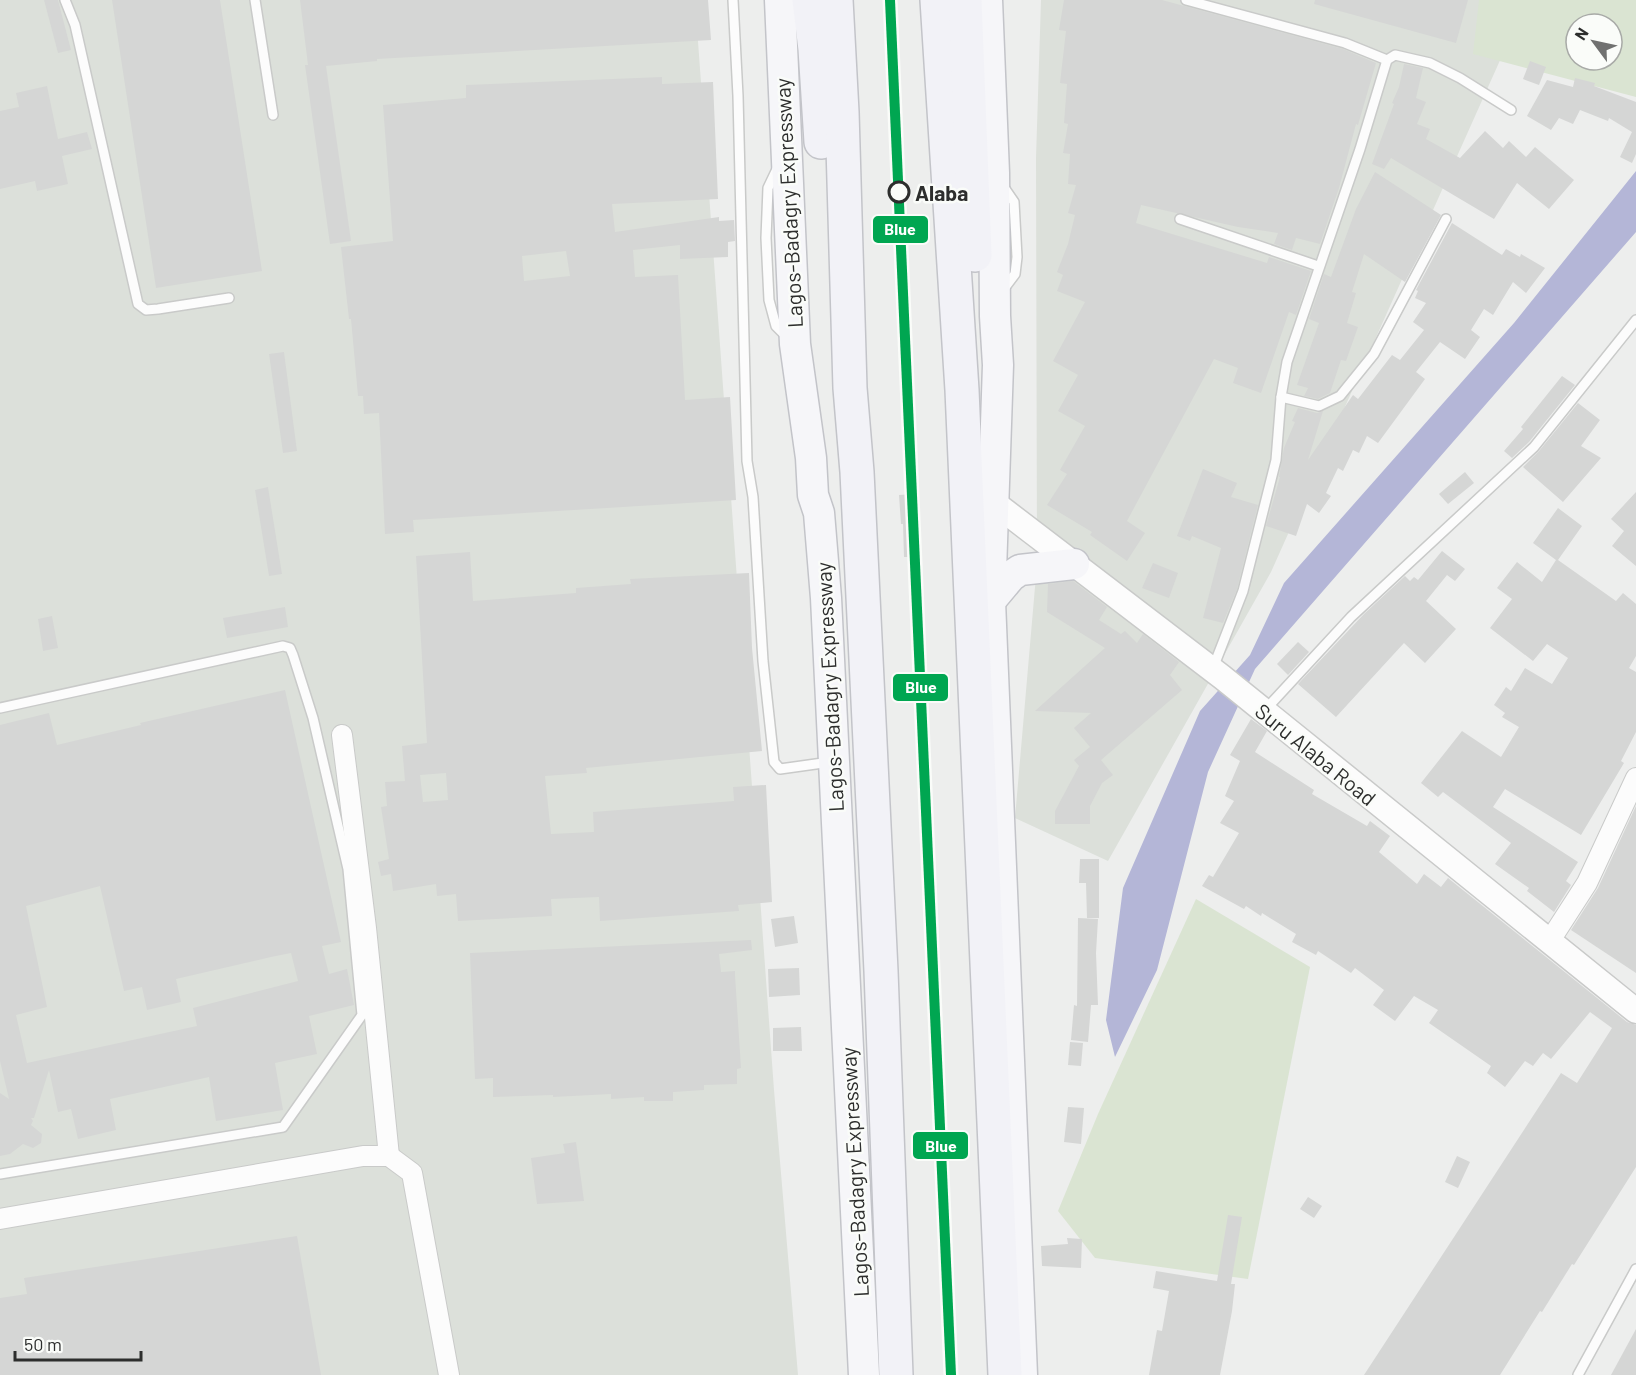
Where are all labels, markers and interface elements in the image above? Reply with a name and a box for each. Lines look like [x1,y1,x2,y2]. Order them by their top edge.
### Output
north arrow [1564,12,1624,72]
text: N [1570,24,1592,43]
street label: Lagos-Badagry Expressway [769,77,807,329]
place label: Alaba [915,180,968,205]
marker: Alaba [888,181,910,203]
line badge: Blue [872,215,929,244]
text: Blue [884,219,916,238]
street label: Lagos-Badagry Expressway [810,561,848,813]
line badge: Blue [892,673,949,702]
text: Blue [905,677,937,696]
street label: Suru Alaba Road [1251,698,1381,810]
street label: Lagos-Badagry Expressway [835,1046,873,1298]
line badge: Blue [912,1131,969,1160]
text: Blue [925,1136,957,1155]
scale bar [15,1324,141,1362]
text: 50 m [24,1333,62,1355]

